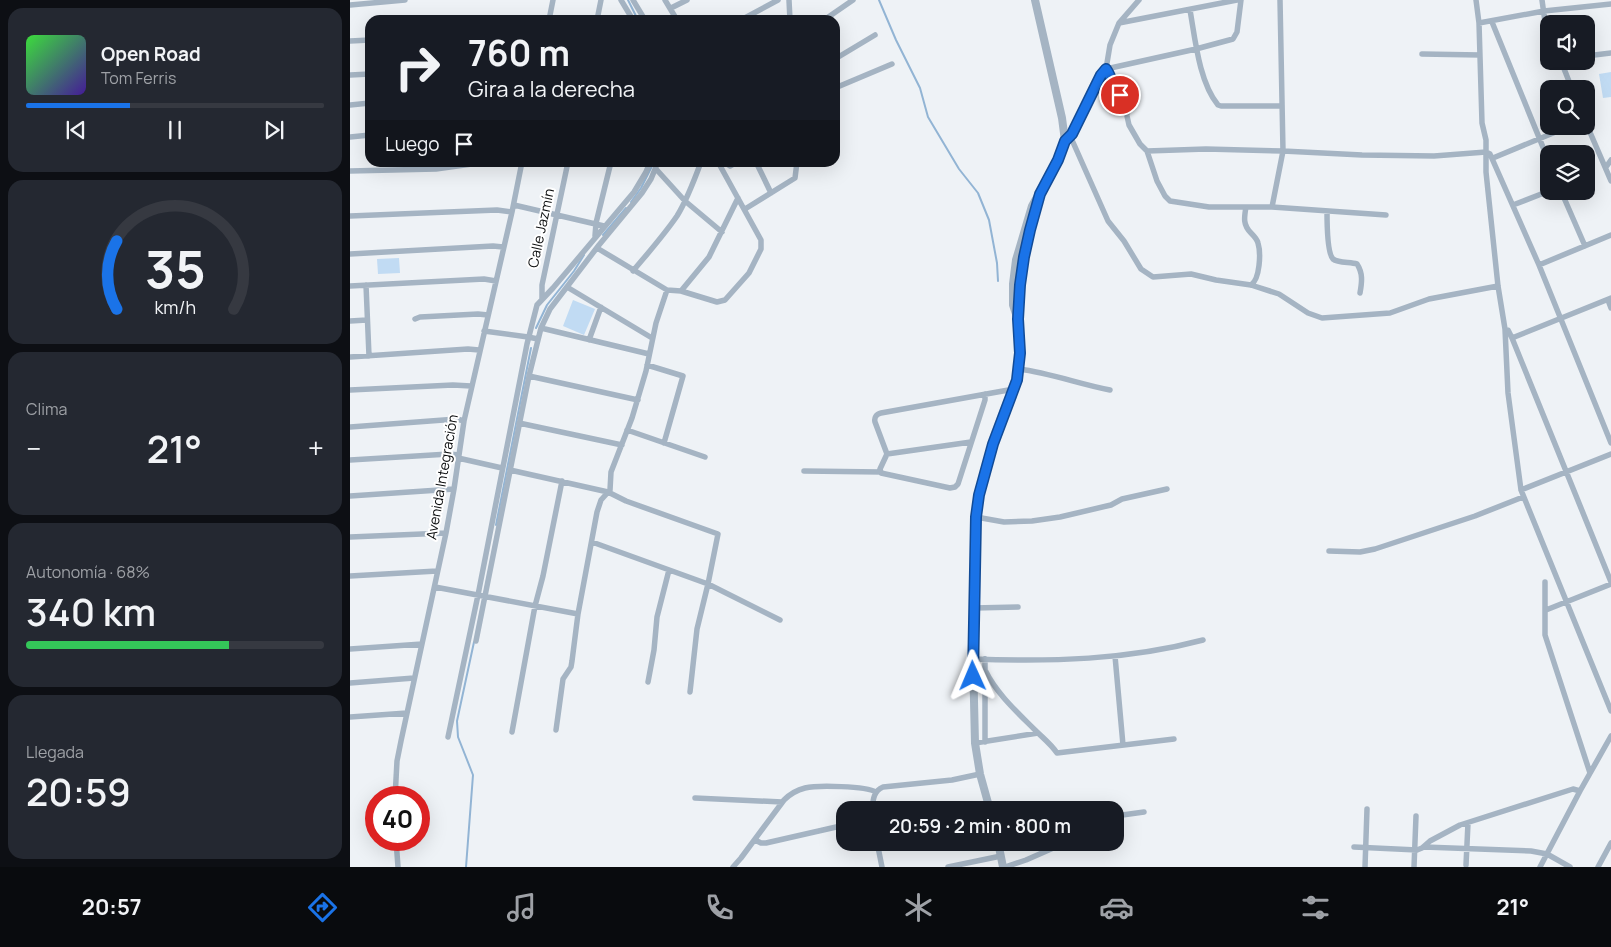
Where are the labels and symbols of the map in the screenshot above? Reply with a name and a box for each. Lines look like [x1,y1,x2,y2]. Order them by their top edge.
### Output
pin [1099,74,1141,116]
street label: Calle Jazmín [523,187,558,269]
street label: Avenida Integración [421,413,462,541]
position arrow [946,649,998,701]
speed limit sign: 40 [365,786,430,851]

